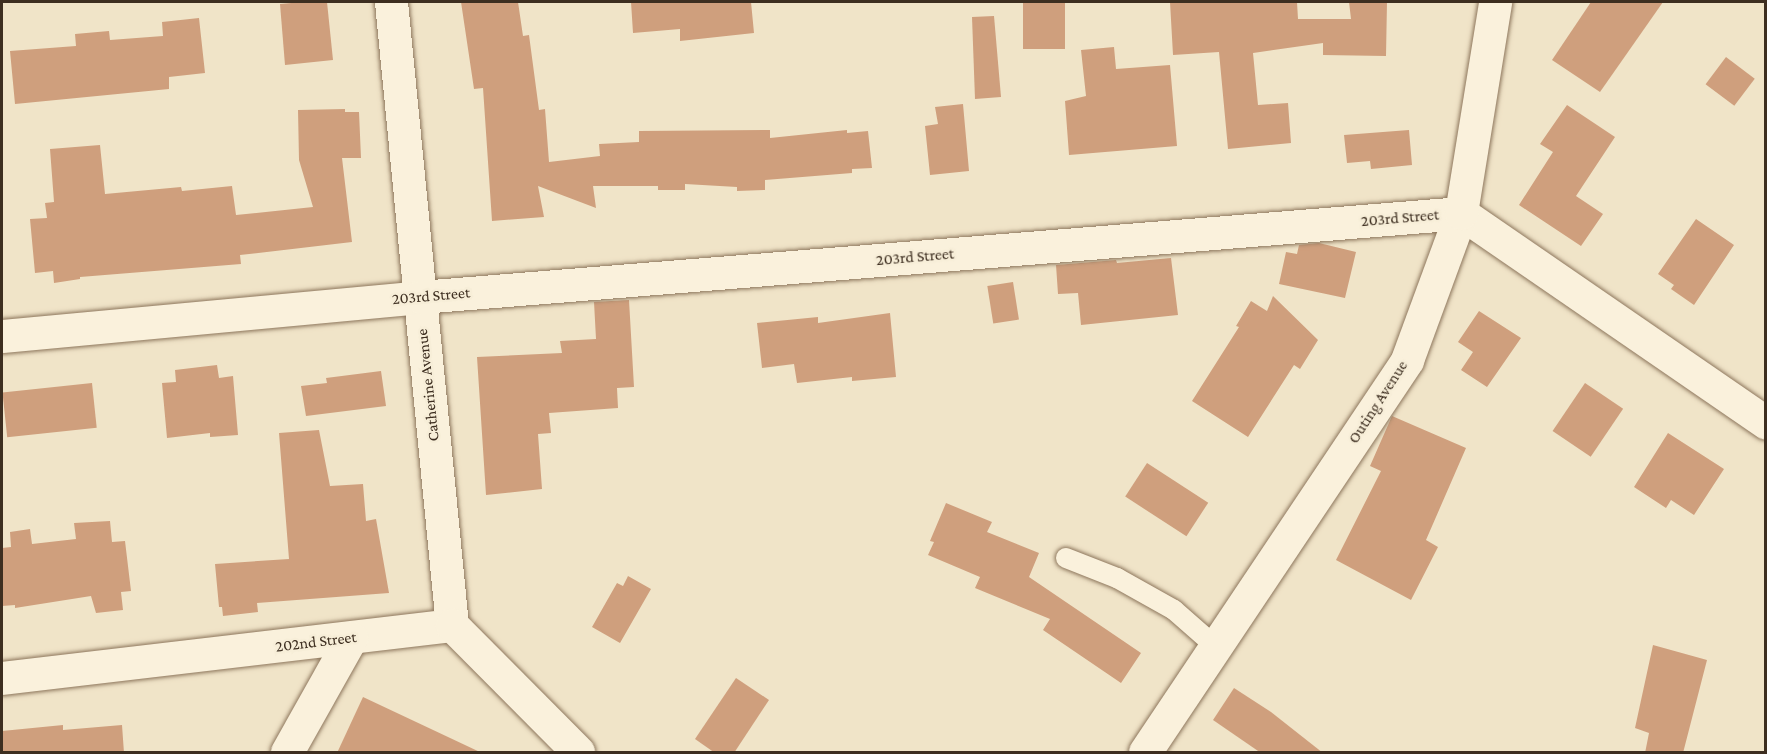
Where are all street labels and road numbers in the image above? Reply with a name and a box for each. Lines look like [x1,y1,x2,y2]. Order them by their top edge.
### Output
street label: 203rd Street [1360,205,1440,231]
street label: 203rd Street [875,244,955,270]
street label: 203rd Street [391,283,471,309]
street label: Catherine Avenue [413,328,443,442]
street label: Outing Avenue [1344,357,1412,447]
street label: 202nd Street [274,627,358,657]

